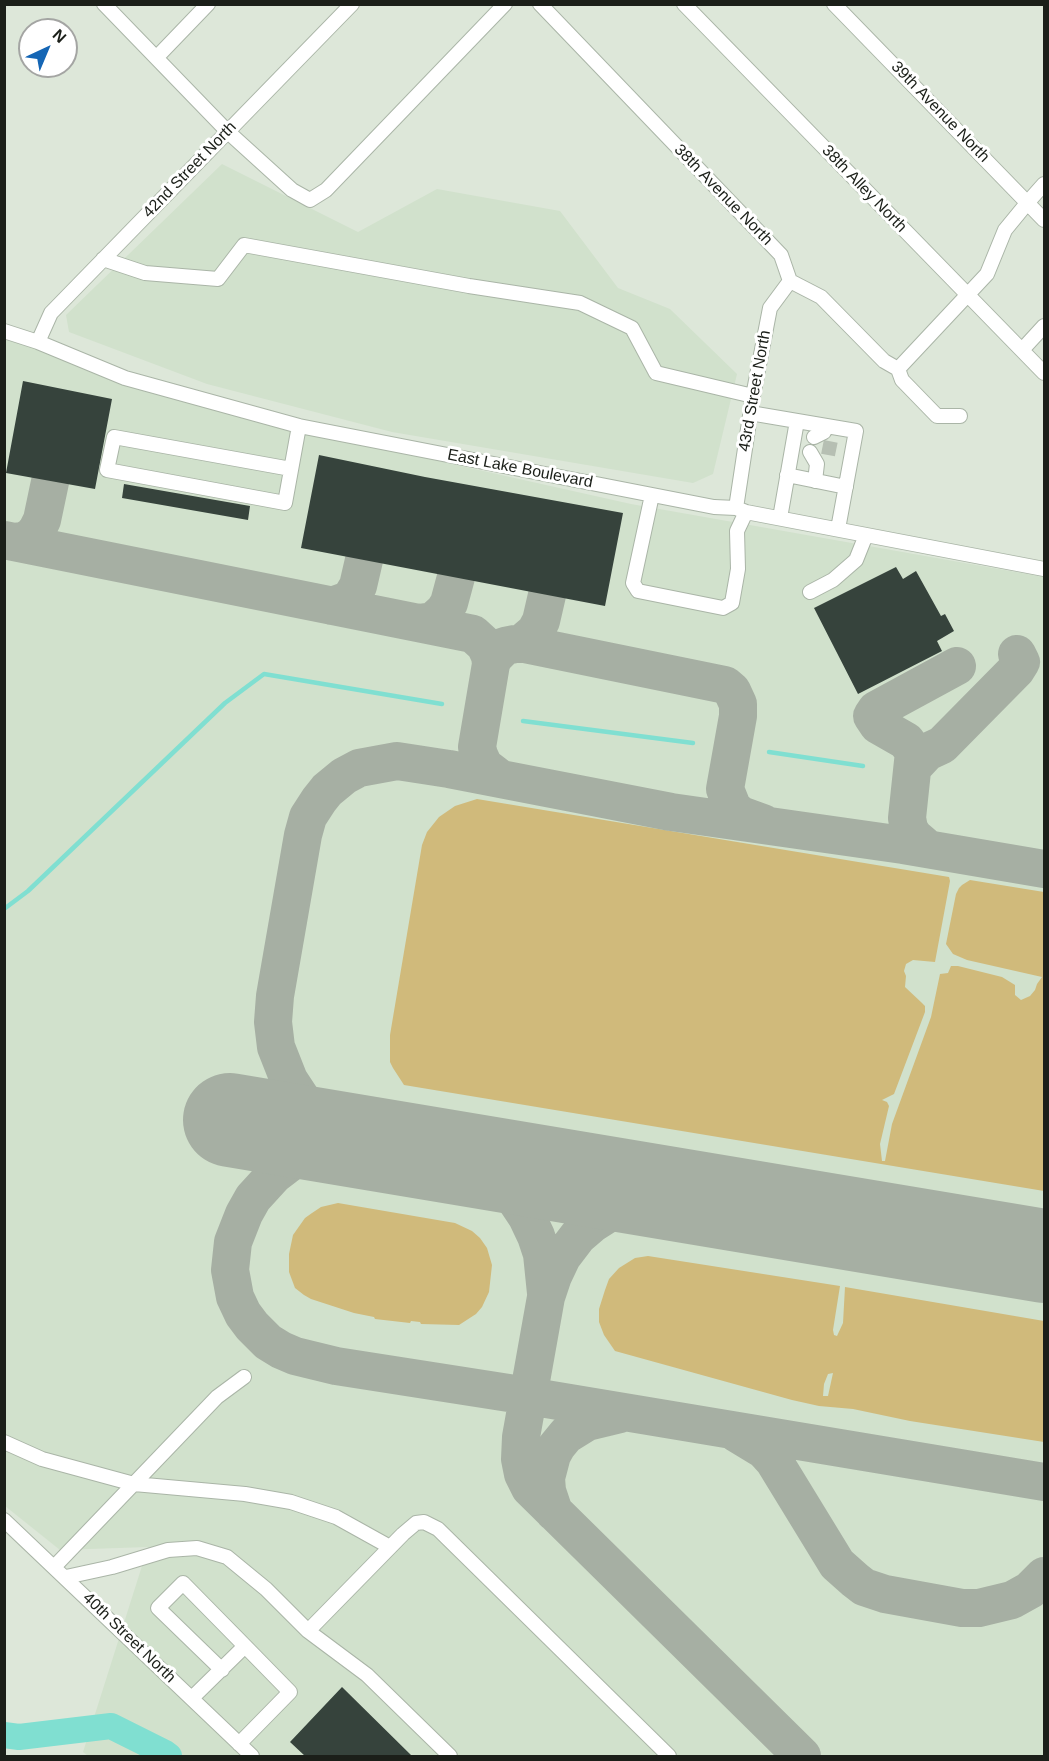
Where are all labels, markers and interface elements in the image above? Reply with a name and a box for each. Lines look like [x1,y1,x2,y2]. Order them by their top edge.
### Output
north arrow [18,18,78,78]
text: N [49,26,70,46]
street label: 39th Avenue North [887,57,993,167]
street label: 42nd Street North [139,118,241,222]
street label: 38th Avenue North [670,140,776,250]
street label: 38th Alley North [818,141,910,237]
street label: 43rd Street North [735,329,775,453]
street label: East Lake Boulevard [446,445,594,493]
street label: 40th Street North [79,1589,179,1687]

